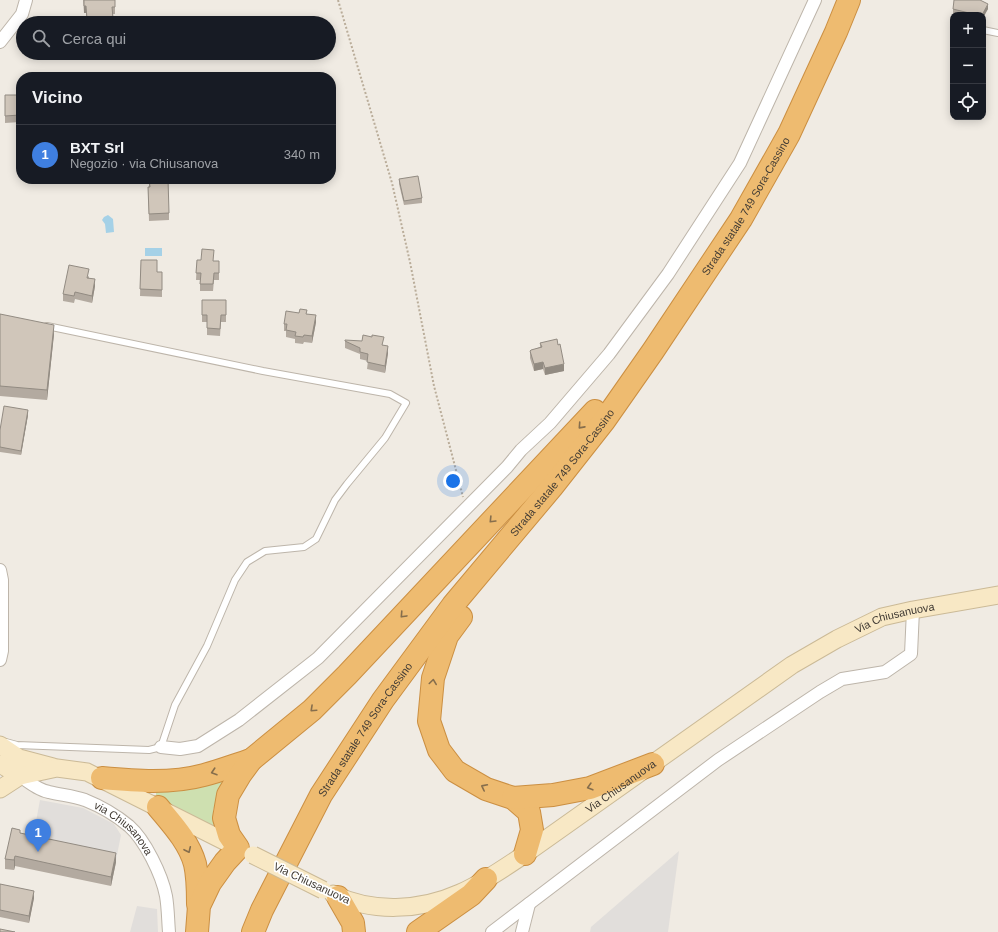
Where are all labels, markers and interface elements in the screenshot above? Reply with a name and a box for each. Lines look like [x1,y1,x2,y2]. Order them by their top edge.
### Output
map controls [950,12,986,120]
button: + [950,12,986,48]
search box [16,16,336,60]
icon: search [30,27,52,49]
text: Cerca qui [62,30,126,47]
button: − [950,48,986,84]
button: locate [950,84,986,120]
text: Vicino [32,88,83,107]
street label: Strada statale 749 Sora-Cassino [699,135,792,277]
text: BXT Srl [70,139,124,156]
text: 1 [41,147,49,162]
text: 340 m [284,147,320,162]
text: Negozio · via Chiusanova [70,156,218,171]
street label: Strada statale 749 Sora-Cassino [507,407,616,538]
one-way arrow [579,421,586,429]
your location [443,471,463,491]
one-way arrow [489,515,497,523]
street label: Via Chiusanuova [853,600,936,635]
one-way arrow [400,610,408,618]
street label: Strada statale 749 Sora-Cassino [316,660,415,799]
one-way arrow [428,679,437,685]
one-way arrow [310,704,318,711]
street label: Via Chiusanuova [583,757,659,815]
one-way arrow [211,767,218,776]
one-way arrow [587,782,594,791]
one-way arrow [481,784,488,792]
street label: via Chiusanova [92,799,155,858]
pin: 1 [25,819,51,852]
one-way arrow [183,845,191,853]
street label: Via Chiusanuova [272,860,353,906]

